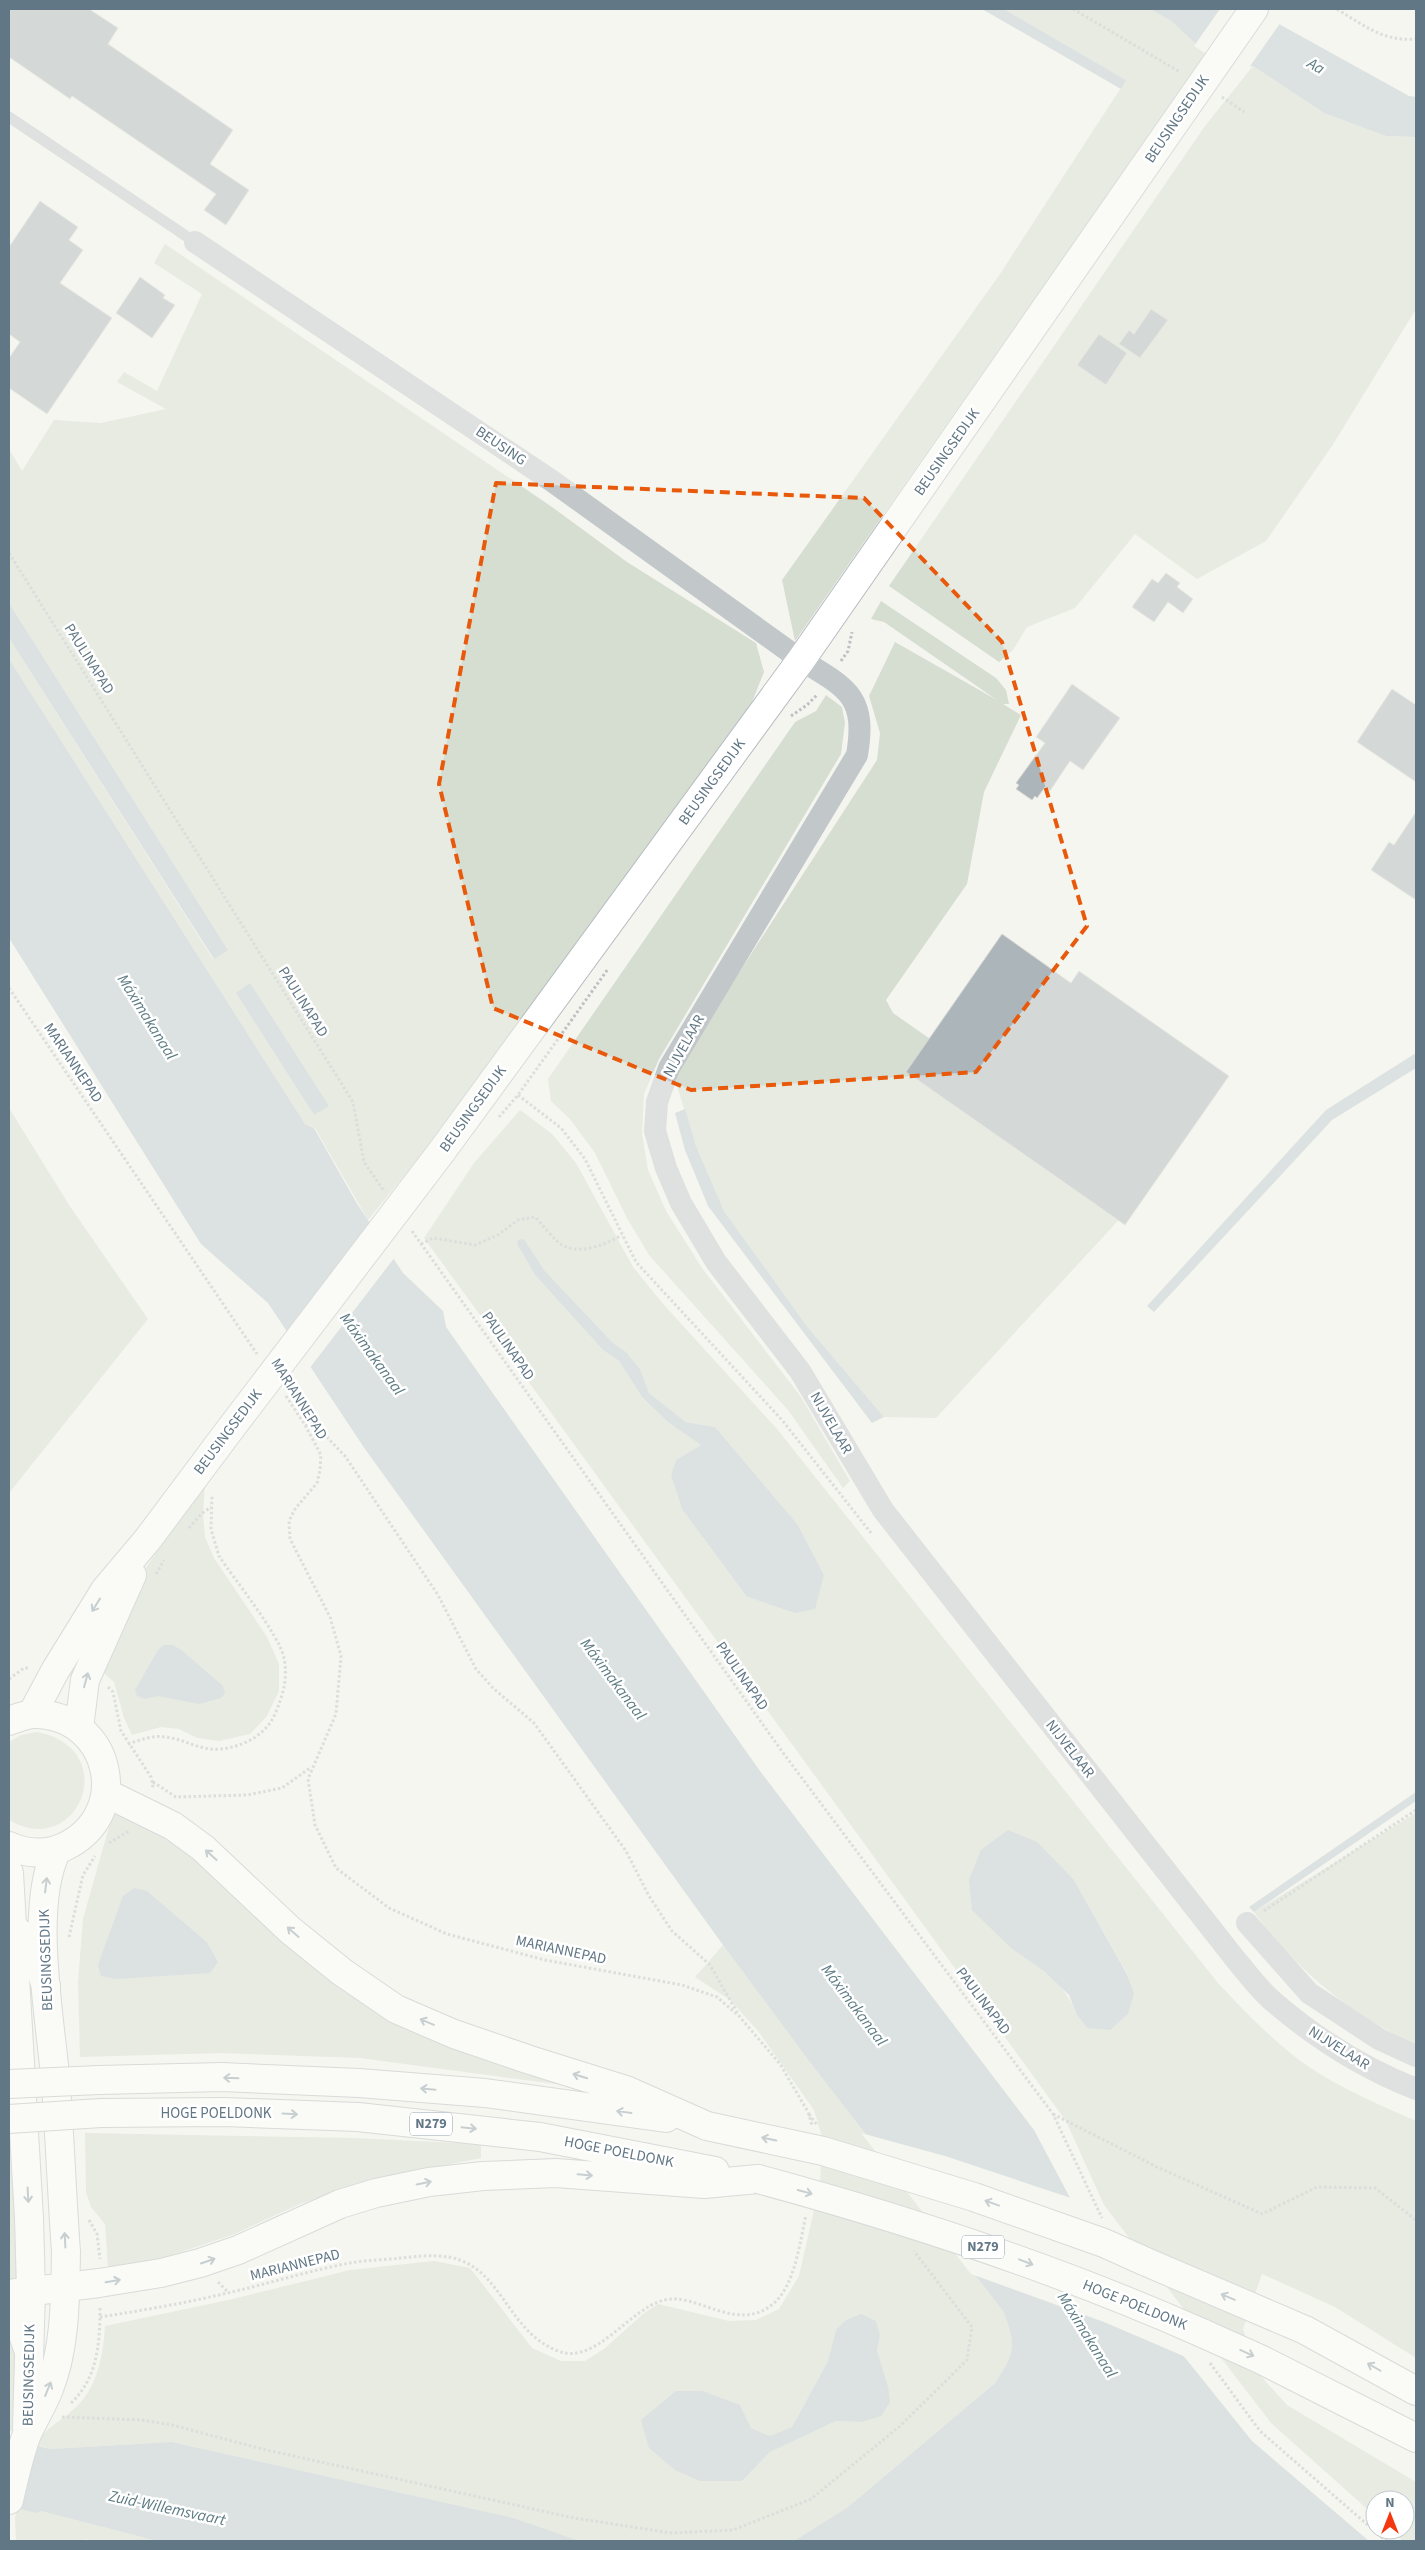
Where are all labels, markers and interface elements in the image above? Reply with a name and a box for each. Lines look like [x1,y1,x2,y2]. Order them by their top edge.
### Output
water label: Aa [1302,52,1329,80]
street label: BEUSINGSEDIJK [1140,71,1214,167]
street label: BEUSINGSEDIJK [909,404,985,500]
street label: BEUSING [471,421,531,471]
street label: PAULINAPAD [59,620,119,698]
street label: BEUSINGSEDIJK [673,734,751,829]
street label: PAULINAPAD [273,963,333,1041]
water label: Máximakanaal [112,970,182,1064]
street label: NIJVELAAR [658,1011,710,1081]
street label: MARIANNEPAD [39,1019,107,1107]
street label: BEUSINGSEDIJK [434,1061,512,1156]
street label: PAULINAPAD [477,1307,539,1385]
water label: Máximakanaal [334,1308,410,1400]
street label: MARIANNEPAD [266,1354,332,1444]
street label: BEUSINGSEDIJK [189,1385,267,1479]
street label: NIJVELAAR [805,1388,857,1458]
one-way arrow [91,1597,101,1611]
water label: Máximakanaal [575,1634,651,1725]
street label: PAULINAPAD [711,1637,773,1715]
one-way arrow [82,1672,92,1688]
street label: NIJVELAAR [1041,1716,1100,1783]
one-way arrow [204,1849,217,1861]
one-way arrow [41,1877,51,1893]
street label: BEUSINGSEDIJK [34,1908,58,2011]
one-way arrow [287,1926,300,1938]
street label: MARIANNEPAD [514,1930,608,1970]
water label: Máximakanaal [816,1960,892,2051]
street label: PAULINAPAD [951,1963,1015,2039]
one-way arrow [420,2017,435,2027]
street label: NIJVELAAR [1304,2021,1374,2075]
one-way arrow [573,2070,589,2080]
one-way arrow [223,2073,239,2082]
one-way arrow [421,2084,437,2093]
street label: HOGE POELDONK [160,2103,272,2124]
one-way arrow [617,2106,633,2116]
one-way arrow [281,2109,297,2118]
road number: N279 [410,2112,452,2136]
one-way arrow [461,2123,477,2133]
street label: HOGE POELDONK [562,2131,676,2173]
one-way arrow [761,2134,777,2143]
one-way arrow [577,2171,593,2180]
one-way arrow [415,2178,431,2188]
one-way arrow [24,2187,33,2203]
one-way arrow [796,2187,812,2197]
one-way arrow [985,2198,1000,2207]
one-way arrow [60,2232,69,2248]
road number: N279 [962,2236,1004,2258]
street label: MARIANNEPAD [248,2244,342,2286]
one-way arrow [200,2256,215,2265]
one-way arrow [1018,2258,1033,2267]
street label: HOGE POELDONK [1080,2274,1191,2336]
one-way arrow [105,2275,121,2285]
water label: Máximakanaal [1052,2288,1122,2382]
one-way arrow [1221,2292,1236,2302]
street label: BEUSINGSEDIJK [18,2323,40,2426]
one-way arrow [1239,2348,1254,2358]
one-way arrow [1367,2362,1381,2372]
one-way arrow [44,2382,53,2398]
water label: Zuid-Willemsvaart [106,2485,228,2531]
north arrow [1365,2490,1415,2540]
text: N [1385,2493,1395,2513]

